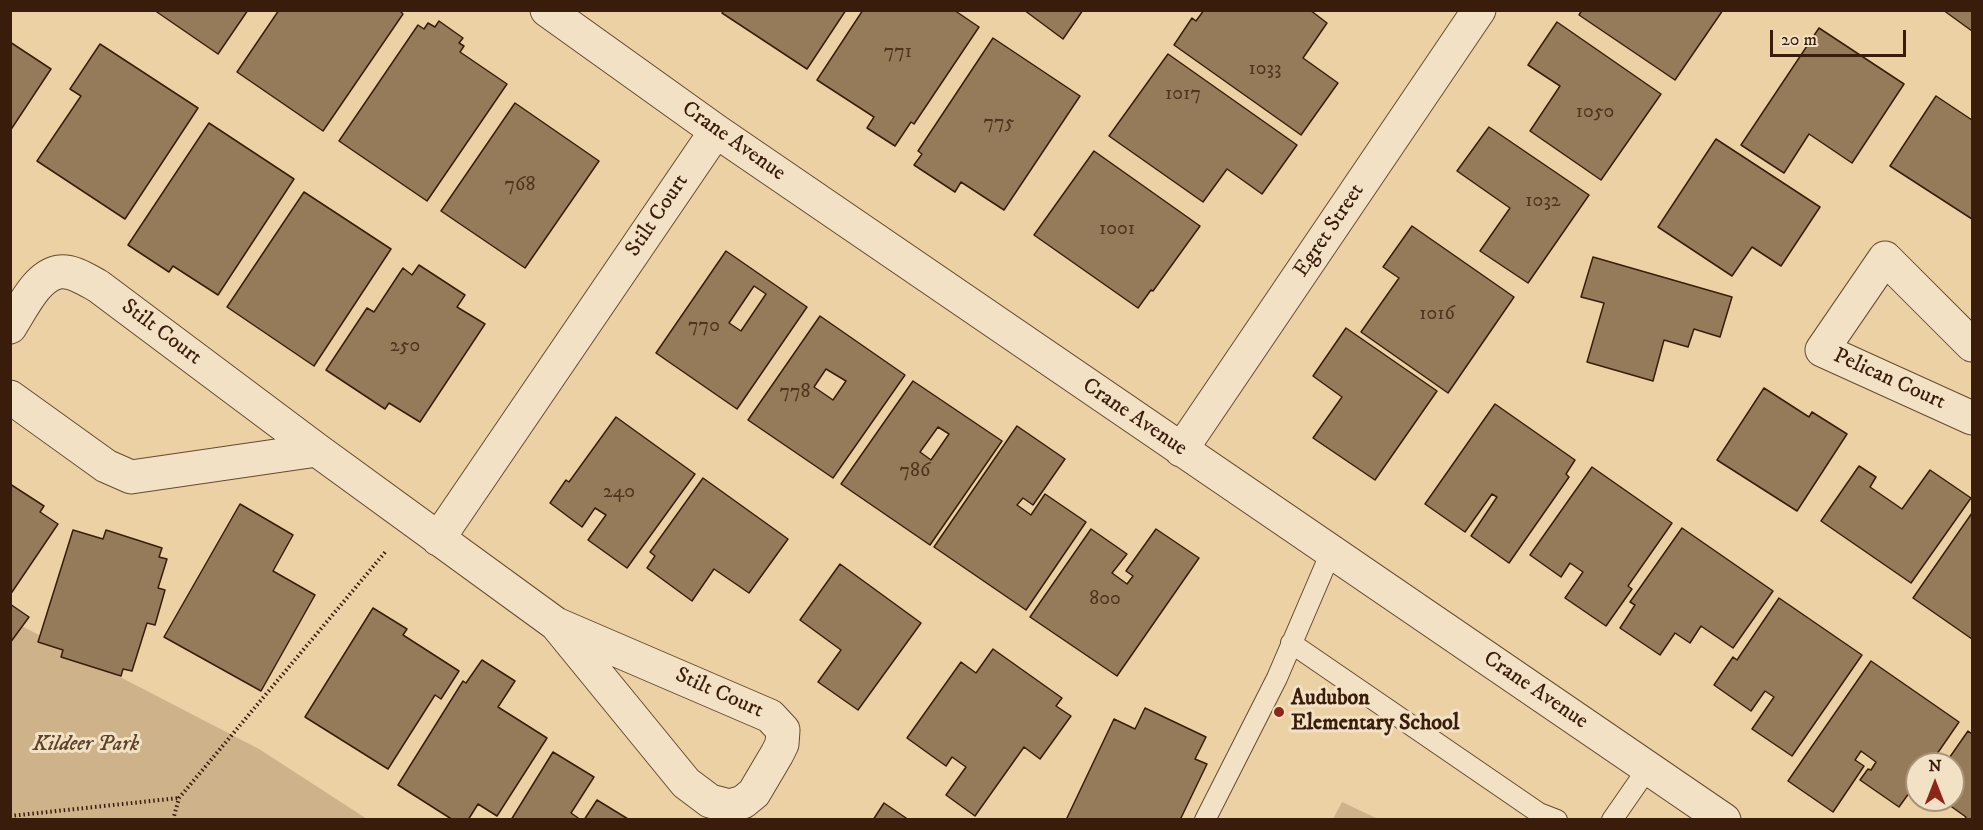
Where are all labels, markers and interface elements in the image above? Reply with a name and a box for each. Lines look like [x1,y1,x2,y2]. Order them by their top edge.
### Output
scale bar [1773,18,1910,56]
text: 20 m [1781,29,1817,51]
house number: 771 [884,41,912,65]
house number: 1033 [1249,58,1281,82]
house number: 1017 [1165,83,1201,107]
street label: Crane Avenue [676,97,790,187]
house number: 1050 [1576,101,1614,125]
house number: 775 [984,112,1014,136]
street label: Stilt Court [621,170,695,262]
house number: 768 [505,174,535,198]
street label: Egret Street [1289,179,1371,283]
house number: 1032 [1525,190,1561,214]
house number: 1001 [1099,218,1135,242]
street label: Stilt Court [116,294,206,372]
house number: 1016 [1419,303,1455,327]
house number: 770 [688,315,720,339]
house number: 250 [390,335,420,359]
street label: Pelican Court [1829,344,1949,416]
street label: Crane Avenue [1077,373,1191,463]
house number: 778 [779,381,811,405]
house number: 786 [900,460,930,484]
house number: 240 [603,481,635,505]
house number: 800 [1089,588,1121,612]
street label: Crane Avenue [1478,646,1592,736]
street label: Stilt Court [671,663,767,725]
place label: Audubon Elementary School [1291,686,1459,738]
marker: Audubon Elementary School [1272,705,1286,719]
park label: Kildeer Park [33,732,139,758]
north arrow [1905,752,1965,812]
text: N [1928,756,1942,776]

